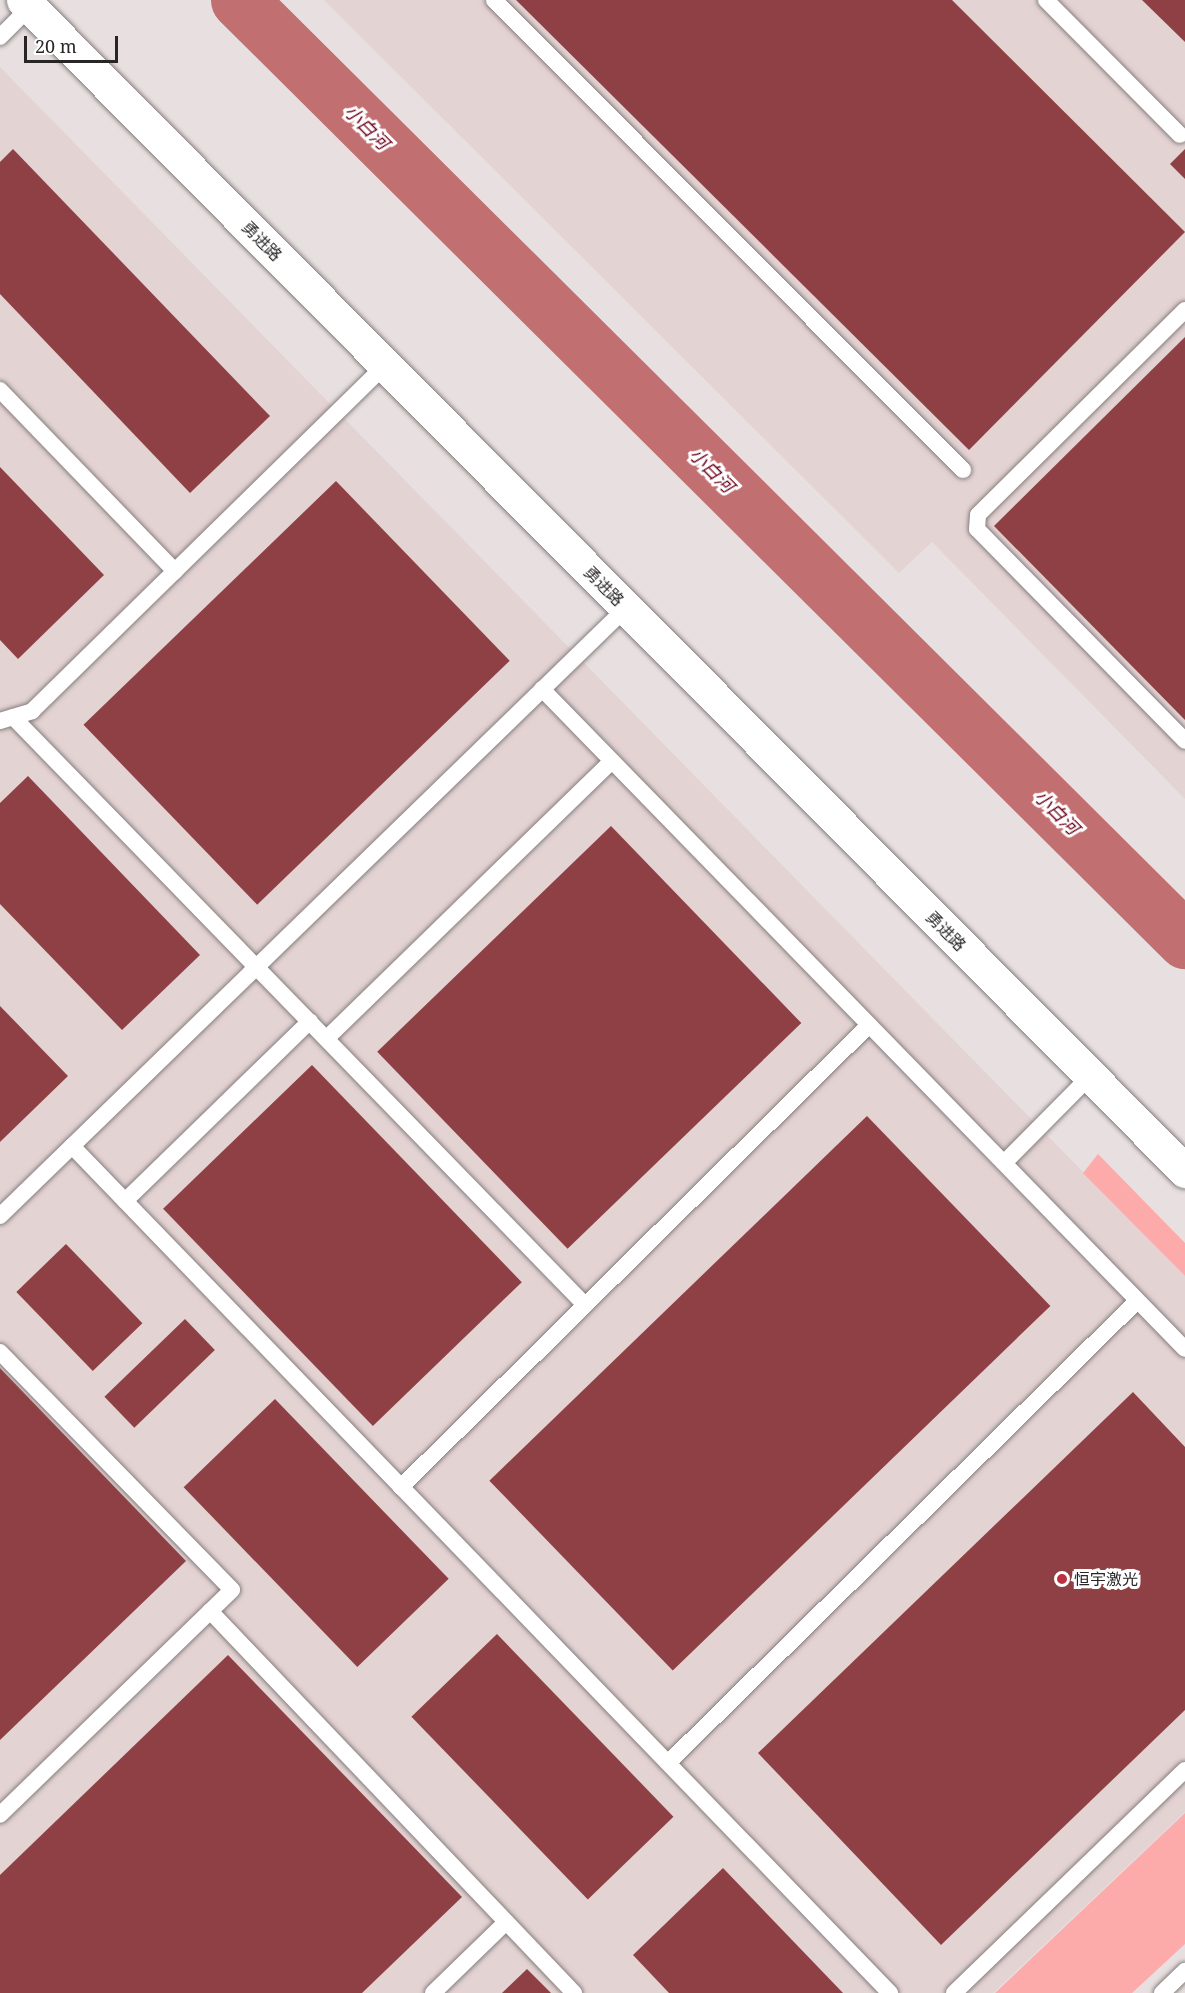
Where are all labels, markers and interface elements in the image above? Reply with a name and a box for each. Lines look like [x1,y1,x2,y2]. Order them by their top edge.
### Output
scale bar [27,24,122,62]
text: 20 m [35,34,77,58]
water label: 小白河 [340,100,394,154]
street label: 勇进路 [238,217,286,265]
water label: 小白河 [685,443,739,497]
street label: 勇进路 [580,562,628,610]
water label: 小白河 [1030,785,1084,839]
street label: 勇进路 [922,907,970,955]
place label: 恒宇激光 [1074,1569,1138,1589]
marker: 恒宇激光 [1055,1572,1069,1586]

